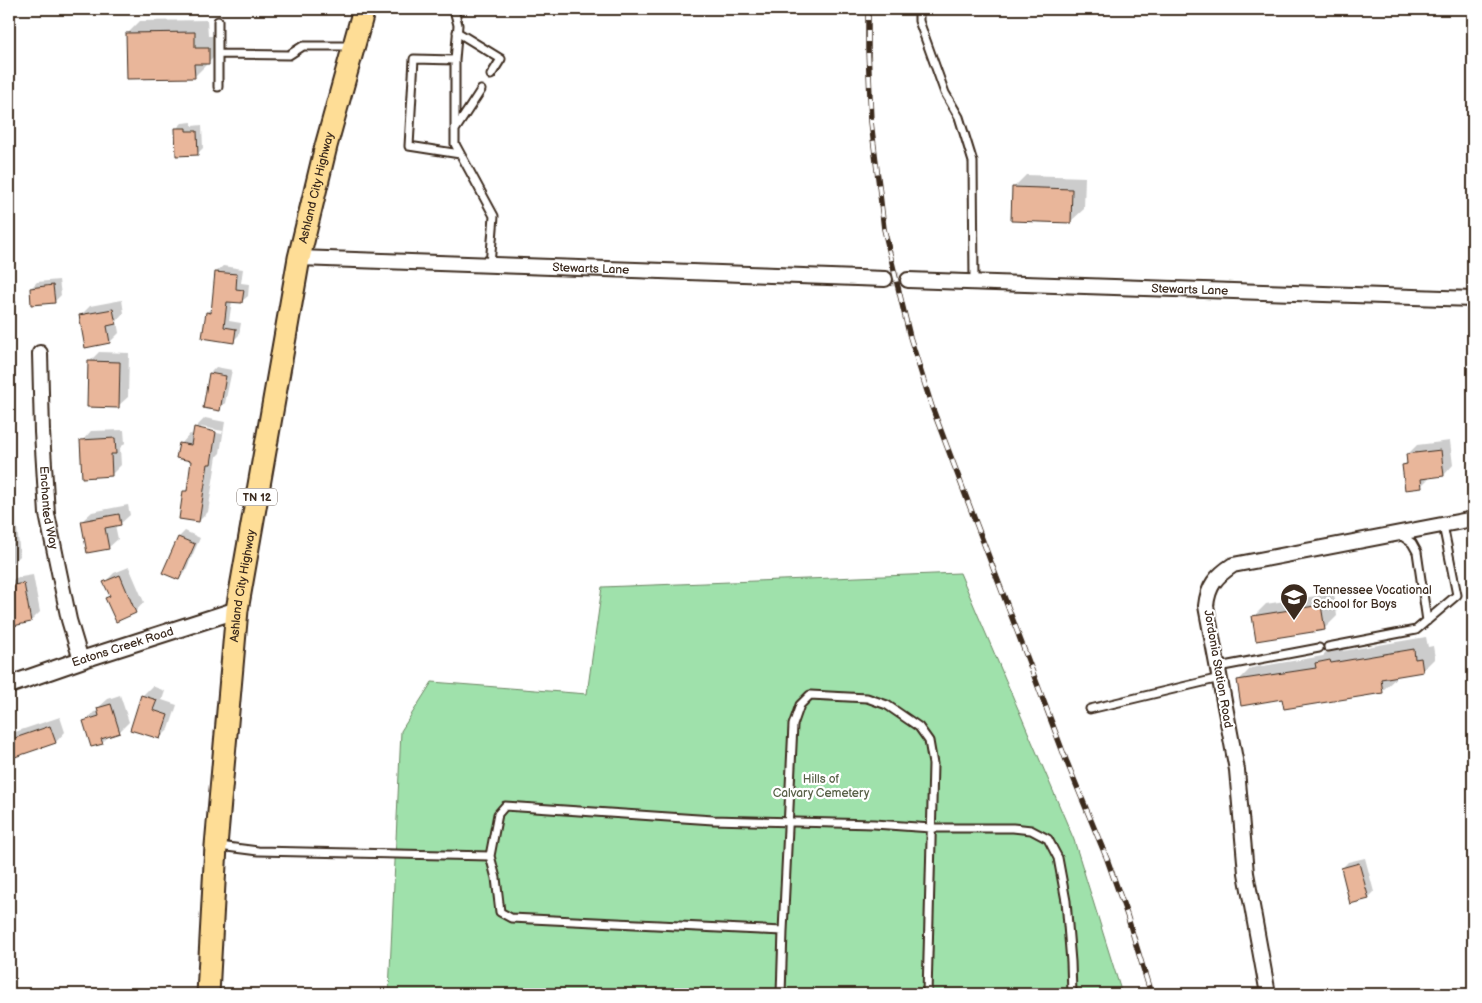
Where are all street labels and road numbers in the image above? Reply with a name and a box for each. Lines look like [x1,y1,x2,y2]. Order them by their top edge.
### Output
street label: Ashland City Highway [295,130,337,245]
street label: Stewarts Lane [552,260,630,277]
street label: Stewarts Lane [1151,281,1229,298]
street label: Enchanted Way [37,465,62,551]
road number: TN 12 [237,488,277,506]
street label: Ashland City Highway [227,528,259,643]
street label: Jordonia Station Road [1200,609,1236,729]
street label: Eatons Creek Road [70,623,176,670]

